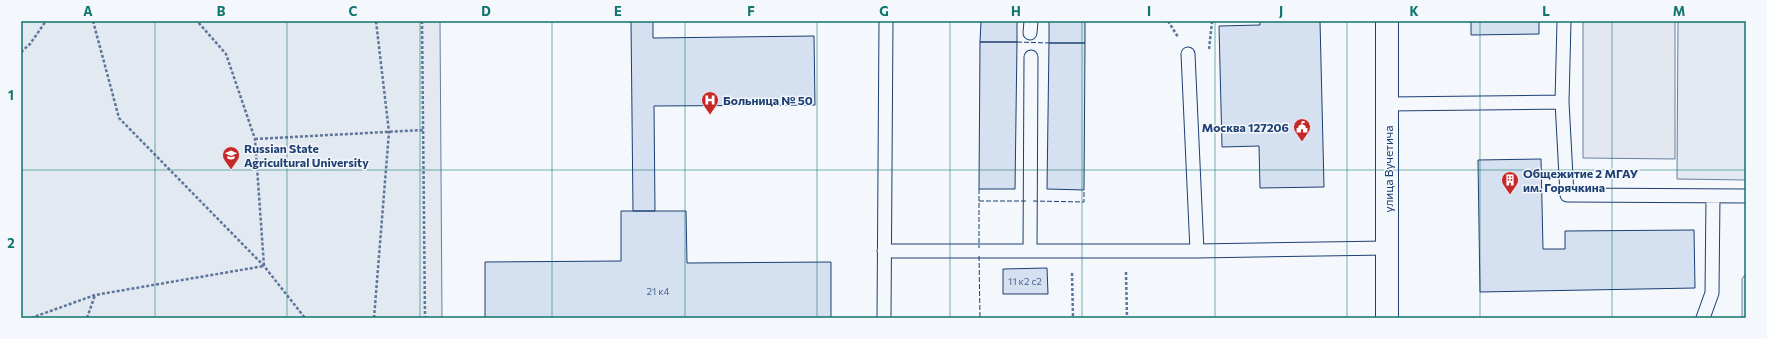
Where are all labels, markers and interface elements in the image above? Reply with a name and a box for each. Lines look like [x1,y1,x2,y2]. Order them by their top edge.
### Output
text: A [83,3,93,19]
text: B [217,3,226,19]
text: C [349,3,358,19]
text: D [481,3,491,19]
text: E [614,3,622,19]
text: F [747,3,755,19]
text: G [879,3,889,19]
text: H [1011,3,1021,19]
text: I [1147,3,1151,19]
text: J [1279,3,1283,19]
text: K [1409,3,1419,19]
text: L [1542,3,1550,19]
text: M [1673,3,1685,19]
text: 1 [8,87,14,103]
hospital icon: Больница № 50 [700,90,720,115]
place label: Больница № 50 [723,93,813,107]
public building icon: Москва 127206 [1292,117,1312,142]
place label: Москва 127206 [1202,120,1289,134]
street label: улица Вучетича [1381,126,1395,212]
place label: Russian State Agricultural University [244,141,369,169]
school or university icon: Russian State Agricultural University [221,145,241,170]
place label: Общежитие 2 МГАУ им. Горячкина [1523,166,1639,194]
building icon: Общежитие 2 МГАУ им. Горячкина [1500,170,1520,195]
text: 2 [7,235,15,251]
house number: 11 к2 с2 [1008,275,1042,287]
house number: 21 к4 [647,285,669,297]

